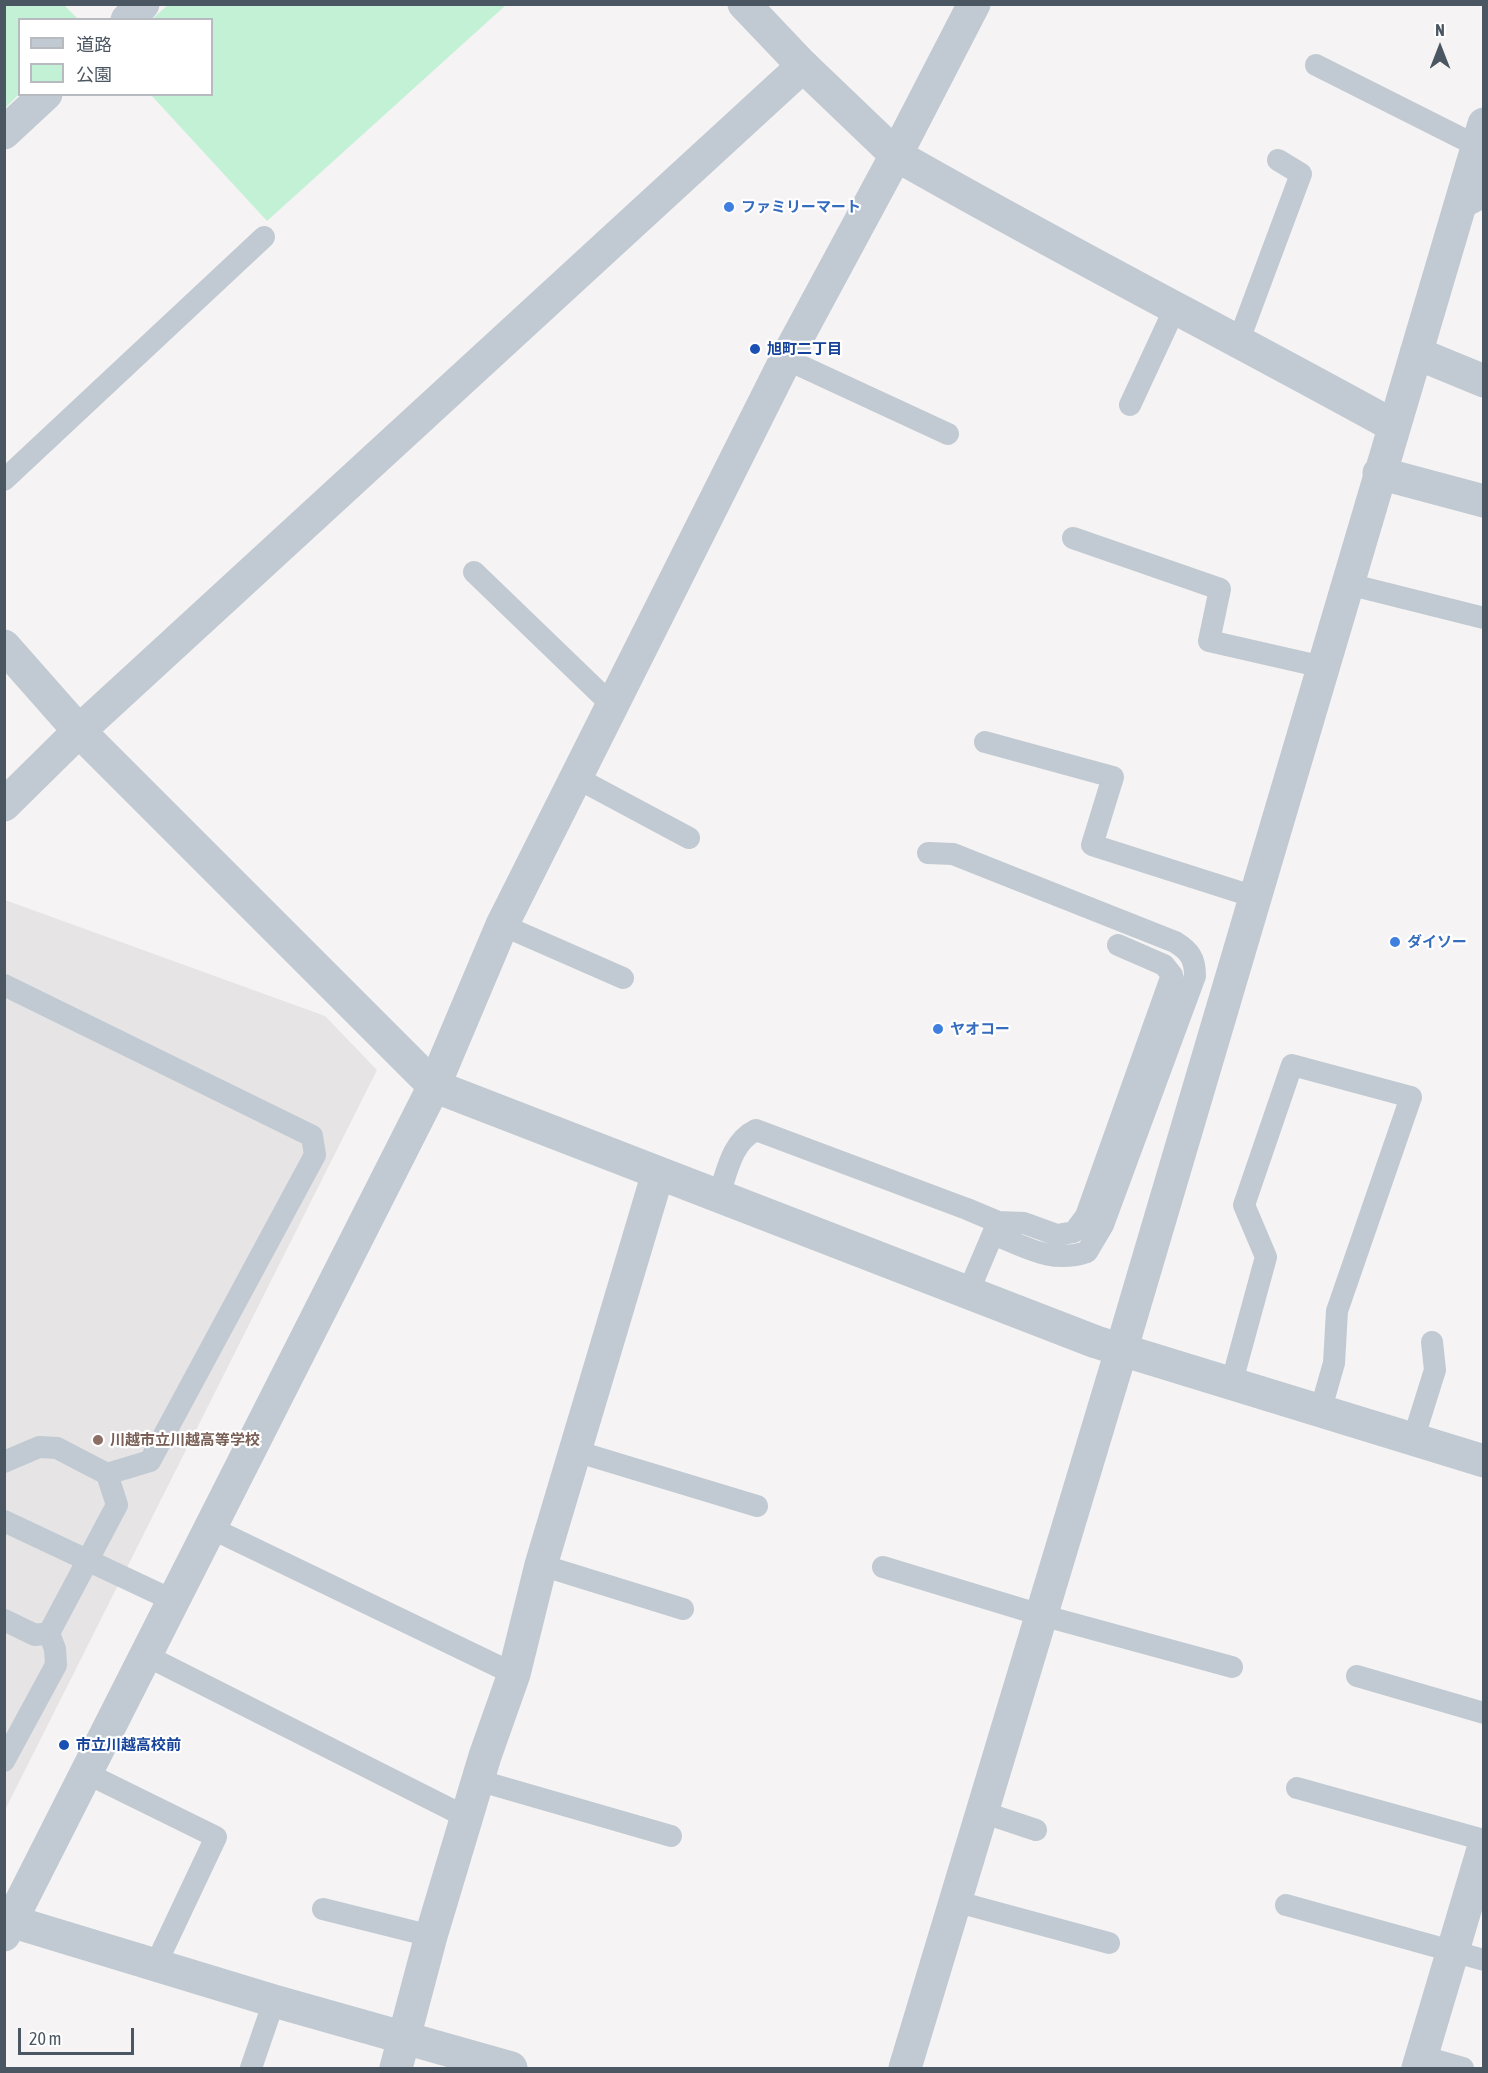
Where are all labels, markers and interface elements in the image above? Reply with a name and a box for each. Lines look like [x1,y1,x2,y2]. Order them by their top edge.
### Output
legend [18,18,213,96]
north arrow [1410,18,1470,78]
text: N [1435,21,1445,39]
text: 道路 [76,34,112,55]
text: 公園 [76,64,112,85]
place label: ファミリーマート [741,198,861,216]
marker: ファミリーマート [722,200,736,214]
place label: 旭町二丁目 [767,340,842,358]
marker: 旭町二丁目 [748,342,762,356]
place label: ダイソー [1407,933,1467,951]
marker: ダイソー [1388,935,1402,949]
place label: ヤオコー [950,1020,1010,1038]
marker: ヤオコー [931,1022,945,1036]
place label: 川越市立川越高等学校 [110,1431,260,1449]
marker: 川越市立川越高等学校 [91,1433,105,1447]
place label: 市立川越高校前 [76,1736,181,1754]
marker: 市立川越高校前 [57,1738,71,1752]
scale bar [21,2016,136,2054]
text: 20 m [29,2028,61,2049]

